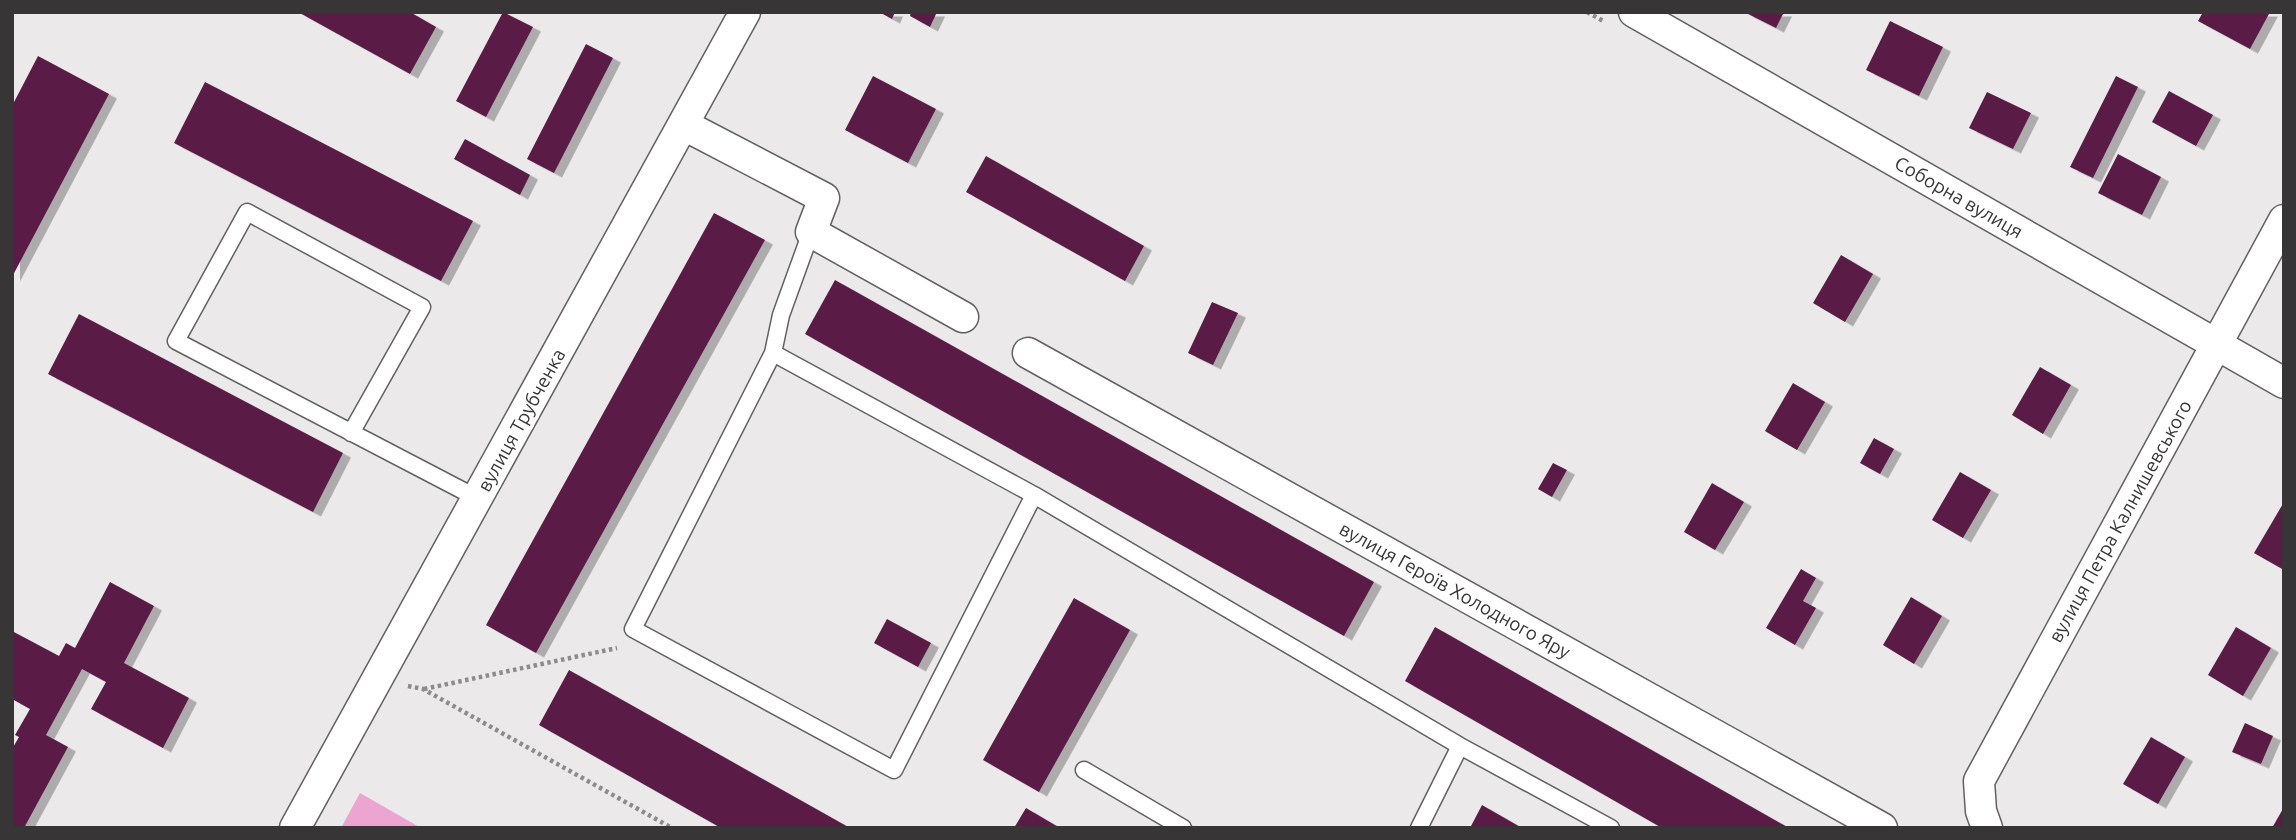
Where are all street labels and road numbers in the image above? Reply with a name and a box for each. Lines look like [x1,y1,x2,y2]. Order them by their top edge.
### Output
street label: Соборна вулиця [1891,151,2027,243]
street label: вулиця Трубченка [473,345,569,495]
street label: вулиця Петра Калнишевського [2044,396,2196,646]
street label: вулиця Героїв Холодного Яру [1336,517,1574,663]

